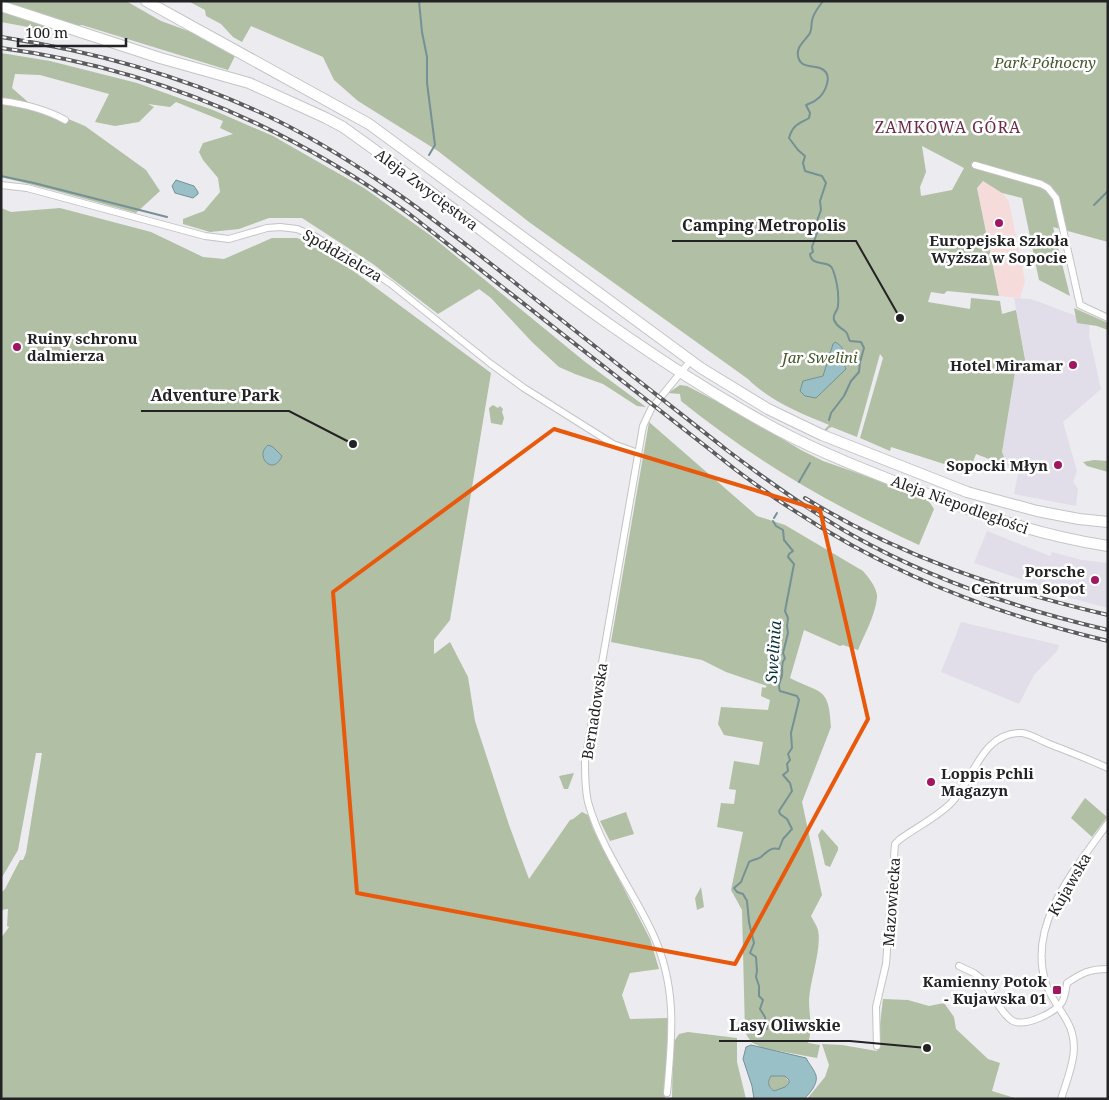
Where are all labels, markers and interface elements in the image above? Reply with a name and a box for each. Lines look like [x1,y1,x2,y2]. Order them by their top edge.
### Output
scale bar [18,15,125,47]
text: 100 m [25,22,68,42]
park label: Park Północny [993,52,1096,72]
district label: ZAMKOWA GÓRA [875,116,1021,138]
street label: Aleja Zwycięstwa [371,144,483,234]
callout: Camping Metropolis [672,210,856,241]
text: Camping Metropolis [682,214,846,236]
marker: Europejska Szkoła Wyższa w Sopocie [993,217,1005,229]
street label: Spółdzielcza [300,224,386,286]
place label: Europejska Szkoła Wyższa w Sopocie [929,230,1069,267]
place label: Ruiny schronu dalmierza [27,328,137,365]
marker: Ruiny schronu dalmierza [11,341,23,353]
park label: Jar Swelini [779,347,858,367]
place label: Hotel Miramar [950,355,1063,375]
marker: Hotel Miramar [1067,359,1079,371]
callout: Adventure Park [141,380,289,411]
text: Adventure Park [151,384,280,406]
place label: Sopocki Młyn [946,455,1048,475]
marker: Sopocki Młyn [1052,459,1064,471]
street label: Aleja Niepodległości [889,470,1032,538]
place label: Porsche Centrum Sopot [971,561,1085,598]
marker: Porsche Centrum Sopot [1089,574,1101,586]
water label: Swelinia [760,619,786,684]
street label: Bernadowska [576,661,612,761]
place label: Loppis Pchli Magazyn [941,763,1035,800]
marker: Loppis Pchli Magazyn [925,776,937,788]
street label: Kujawska [1043,849,1095,919]
street label: Mazowiecka [878,857,904,947]
place label: Kamienny Potok - Kujawska 01 [922,971,1047,1008]
marker: Kamienny Potok - Kujawska 01 [1051,984,1063,996]
callout: Lasy Oliwskie [719,1010,850,1041]
text: Lasy Oliwskie [729,1014,841,1036]

